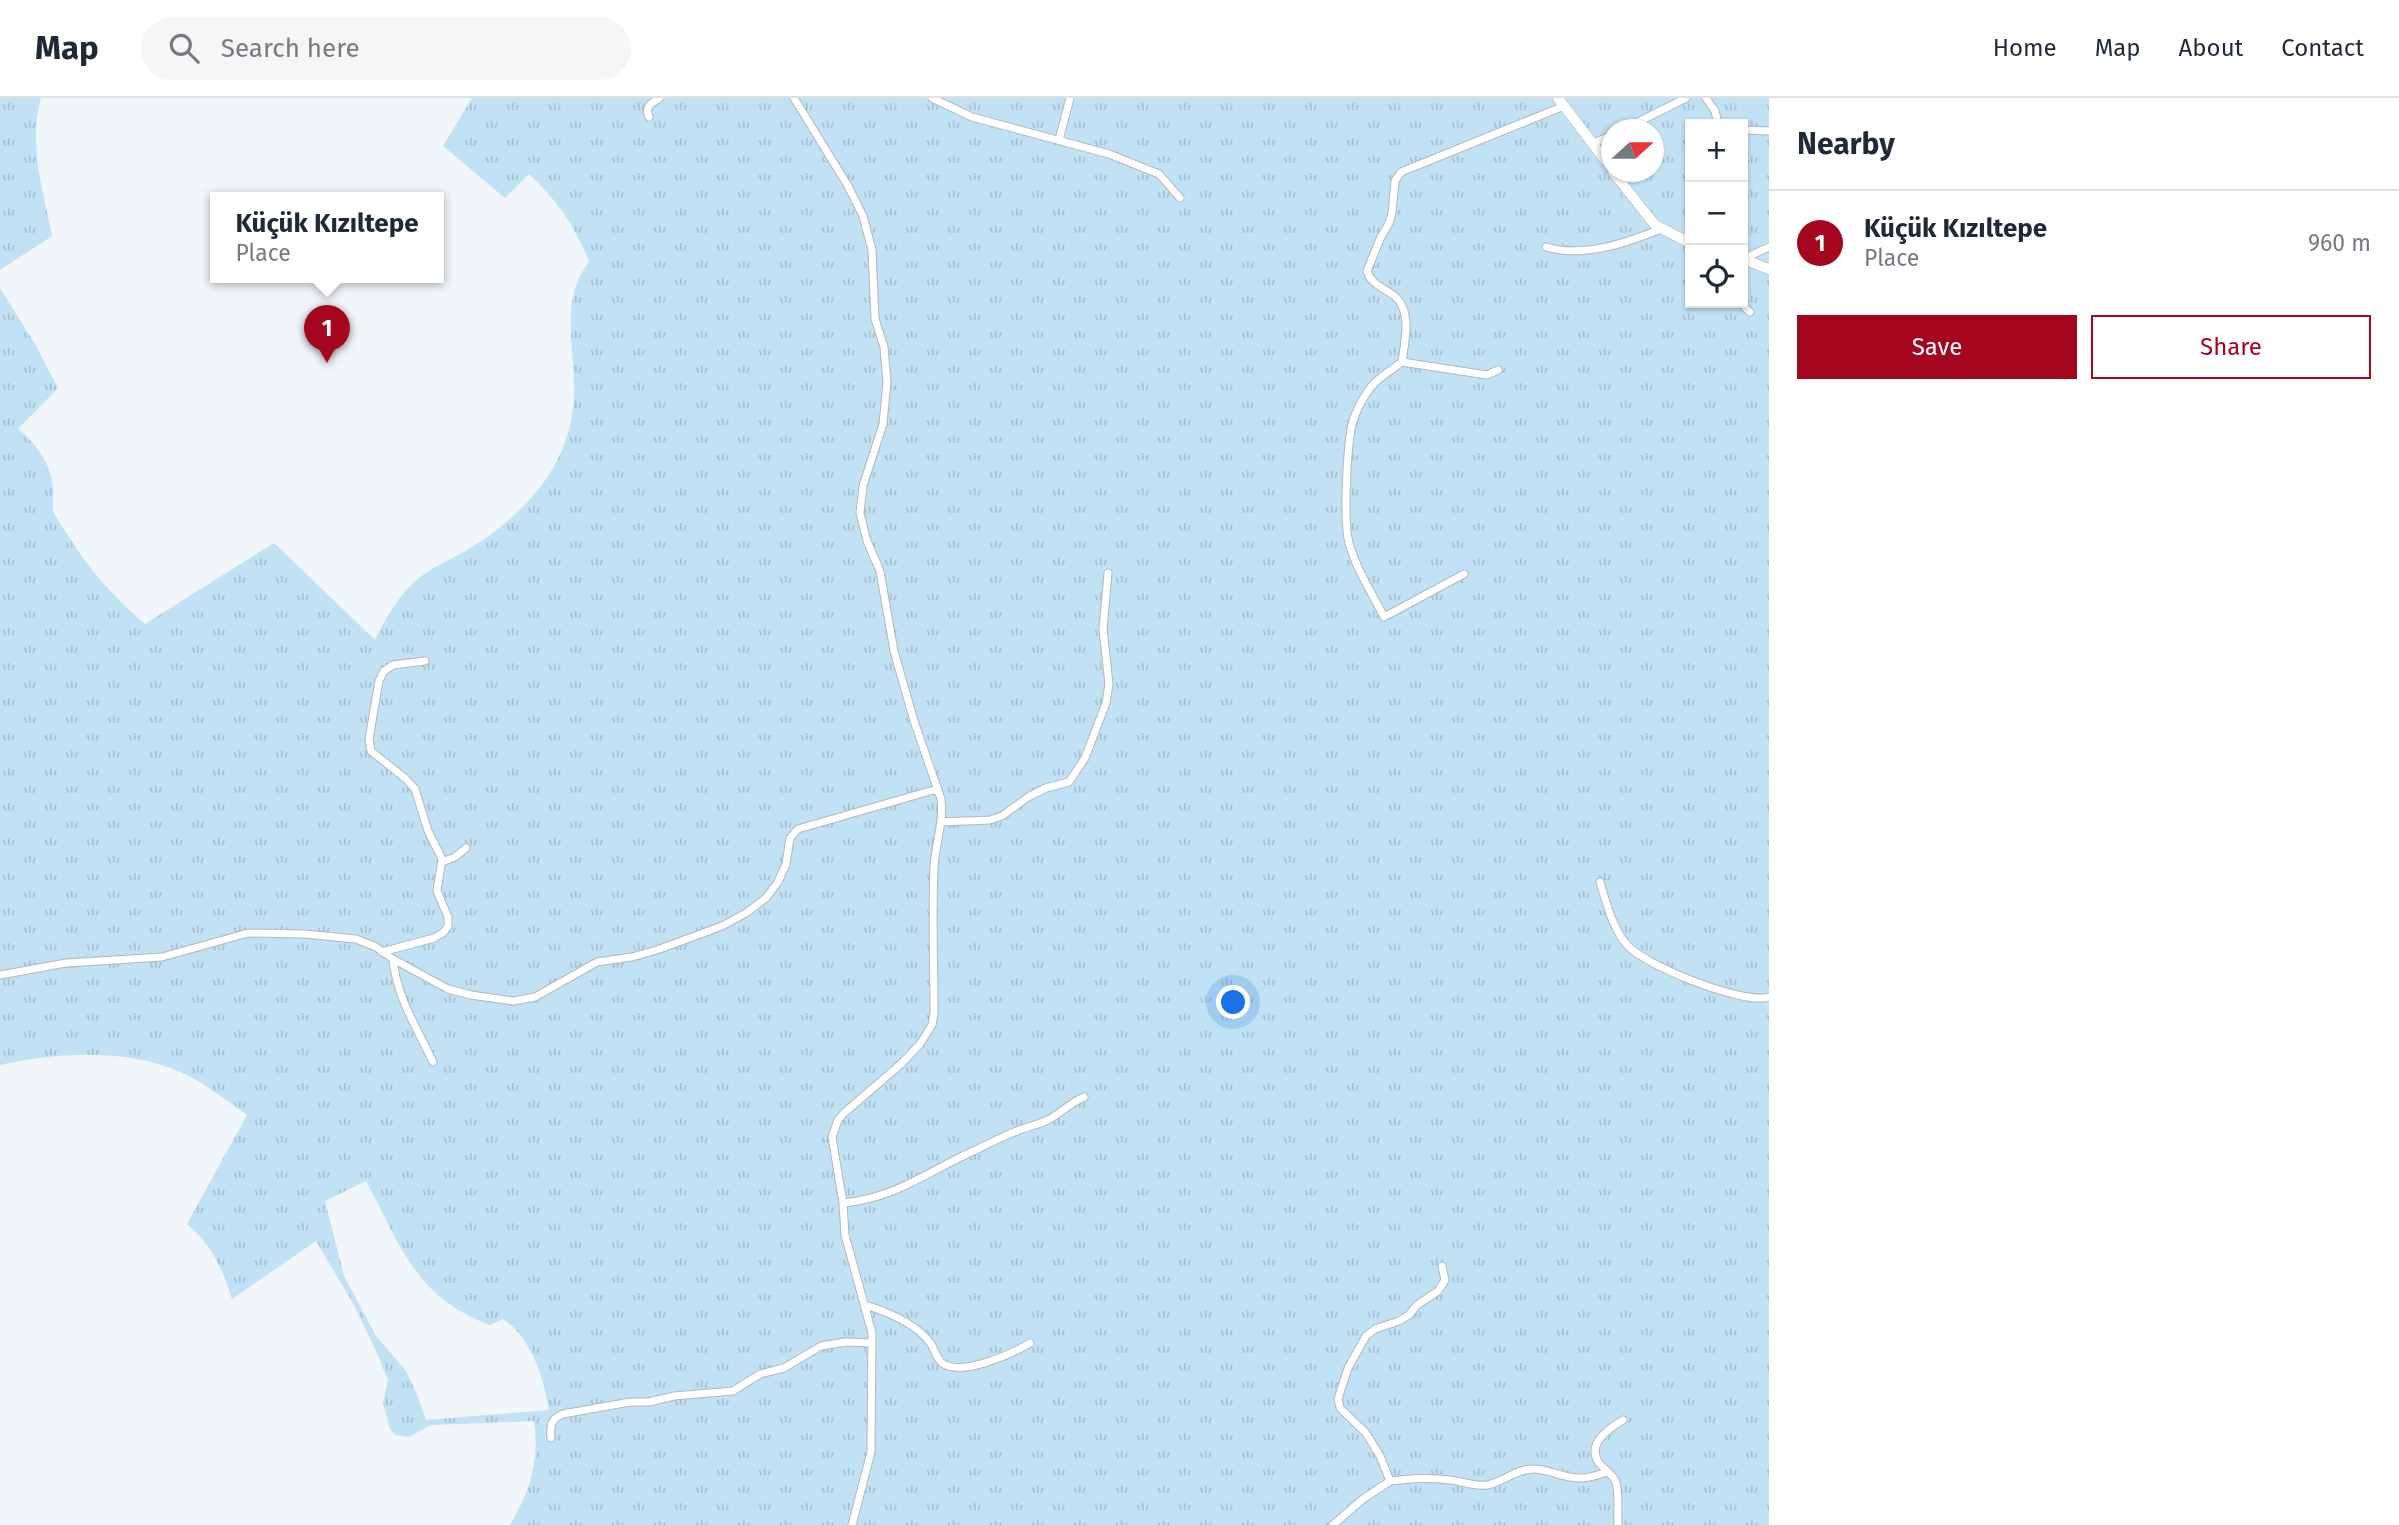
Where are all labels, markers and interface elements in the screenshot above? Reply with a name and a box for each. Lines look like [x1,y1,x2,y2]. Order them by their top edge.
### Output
search box [141,17,631,80]
text: Map [35,28,99,68]
icon: search [165,29,203,67]
text: Search here [221,33,360,64]
text: Home [1993,34,2057,62]
text: Map [2095,34,2141,62]
text: About [2179,34,2243,62]
text: Contact [2281,34,2364,62]
north arrow [1601,119,1664,182]
map controls [1685,119,1748,308]
button: + [1685,119,1748,182]
text: Nearby [1797,126,1895,162]
button: − [1685,182,1748,245]
popup [210,192,444,283]
text: Küçük Kızıltepe [235,208,419,239]
text: Küçük Kızıltepe [1864,213,2047,244]
text: 1 [1815,229,1825,257]
text: 960 m [2308,229,2371,257]
text: Place [235,239,291,267]
text: Place [1864,244,1919,272]
button: locate [1685,245,1748,308]
pin: 1 [304,305,350,363]
button: Save [1797,315,2077,379]
button: Share [2091,315,2371,379]
your location [1216,985,1250,1019]

